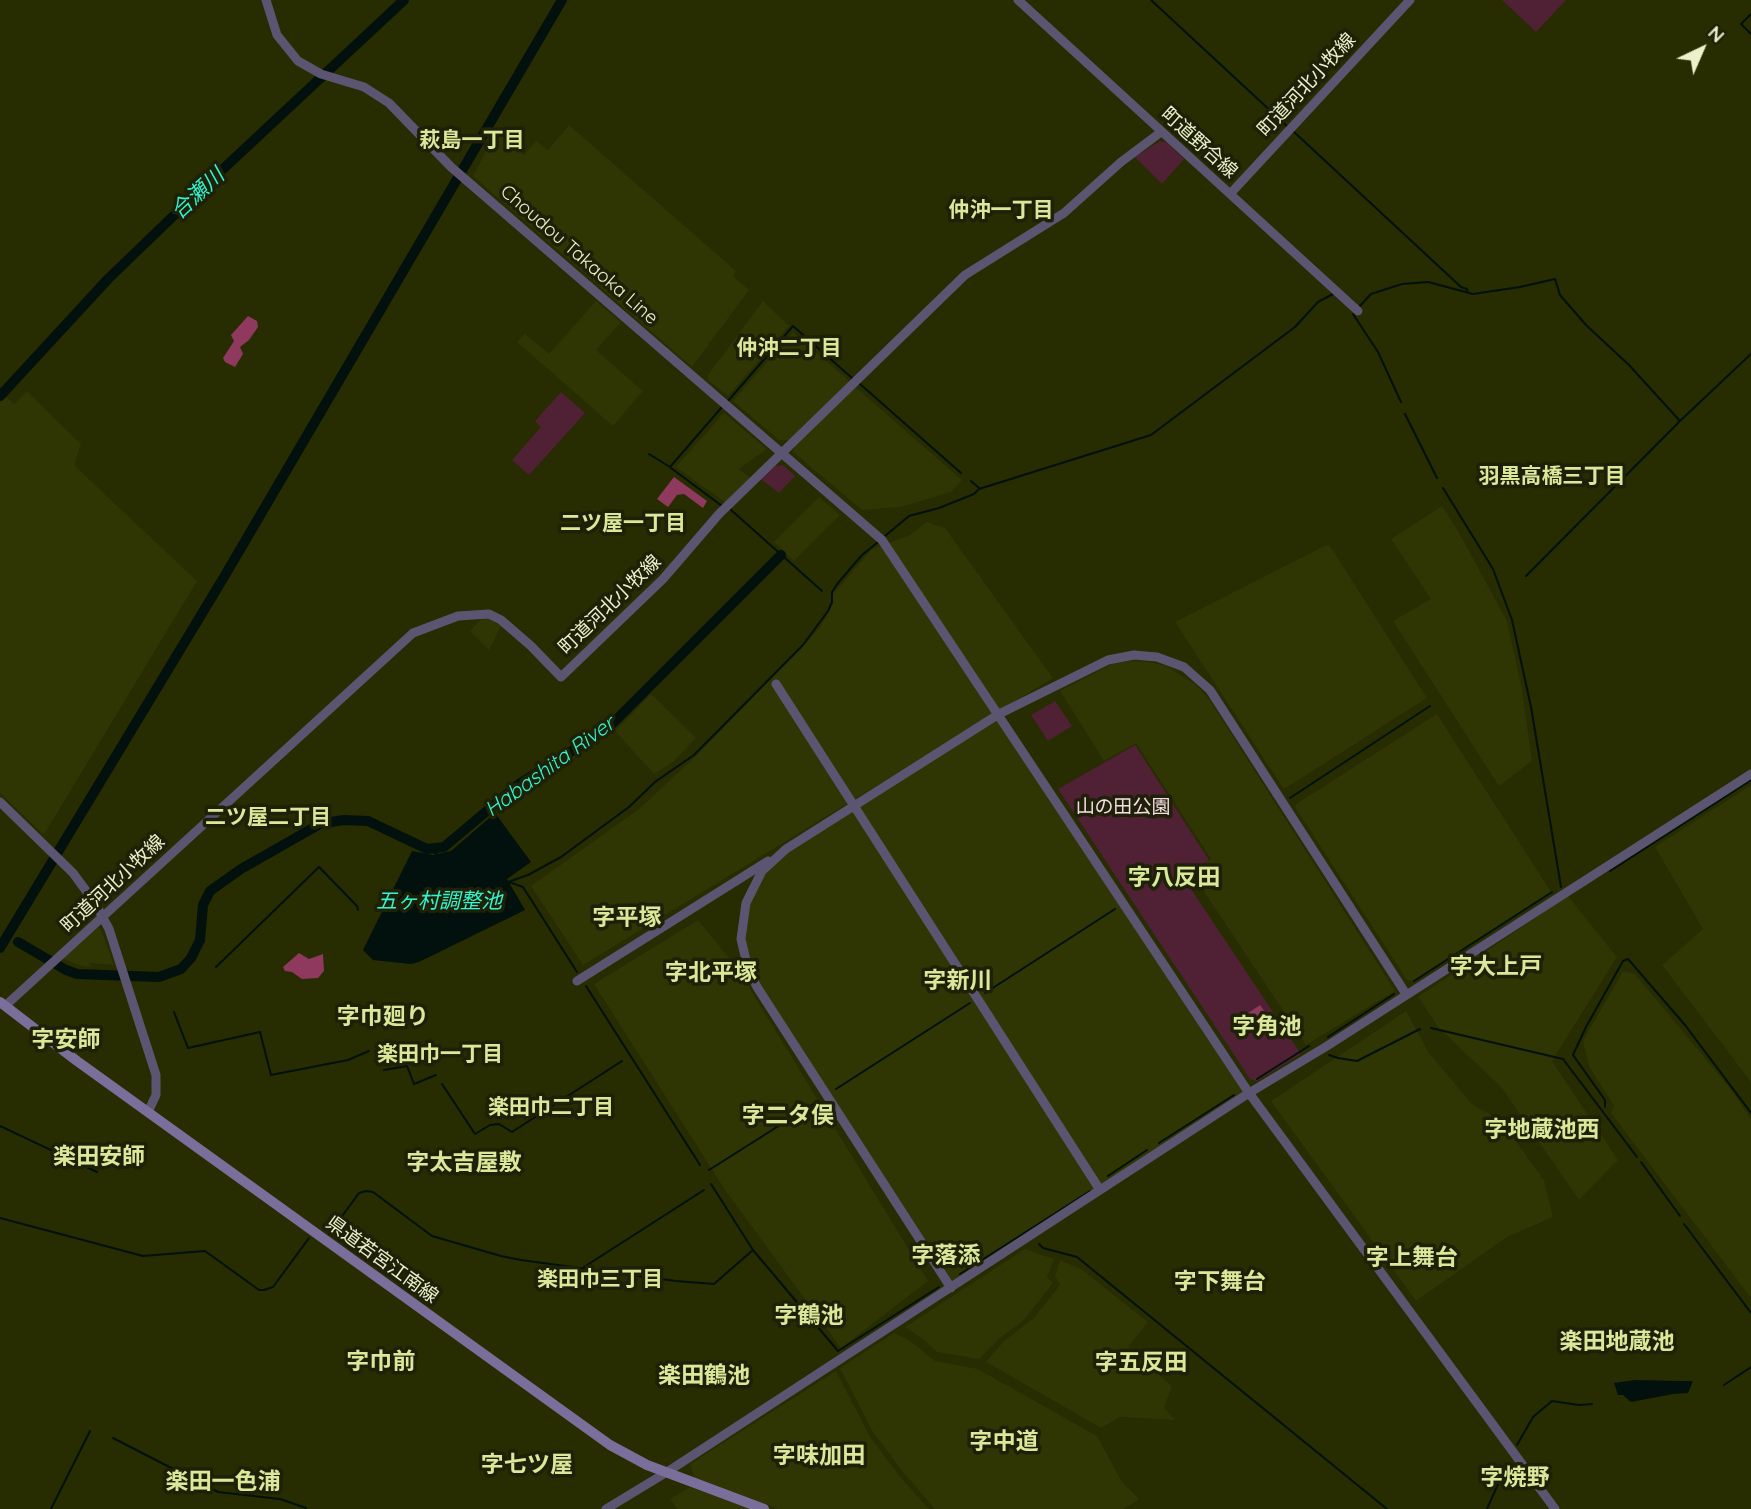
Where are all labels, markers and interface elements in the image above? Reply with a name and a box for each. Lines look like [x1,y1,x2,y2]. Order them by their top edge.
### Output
north arrow [1667,14,1737,84]
text: N [1703,20,1730,47]
street label: 町道河北小牧線 [1253,29,1361,141]
street label: 町道野合線 [1156,103,1242,183]
district label: 萩島一丁目 [420,128,524,154]
water label: 合瀬川 [166,163,230,225]
street label: Choudou Takaoka Line [496,180,662,330]
district label: 仲沖一丁目 [949,198,1053,224]
district label: 仲沖二丁目 [737,336,841,362]
district label: 羽黒高橋三丁目 [1479,464,1625,490]
district label: 二ツ屋一丁目 [560,511,686,537]
street label: 町道河北小牧線 [554,551,666,659]
water label: Habashita River [480,711,620,823]
park label: 山の田公園 [1076,796,1170,818]
district label: 二ツ屋二丁目 [205,805,331,831]
street label: 町道河北小牧線 [57,830,169,938]
district label: 字八反田 [1128,864,1220,892]
water label: 五ヶ村調整池 [376,889,502,915]
district label: 字平塚 [593,904,661,932]
district label: 字大上戸 [1450,953,1542,981]
district label: 字北平塚 [665,959,757,987]
district label: 字新川 [924,967,992,995]
district label: 字巾廻り [337,1003,429,1031]
district label: 字角池 [1233,1013,1301,1041]
district label: 字安師 [32,1026,100,1054]
district label: 楽田巾一丁目 [377,1042,503,1068]
district label: 楽田巾二丁目 [488,1095,614,1121]
district label: 字二タ俣 [742,1102,834,1130]
district label: 字地蔵池西 [1485,1116,1599,1144]
district label: 楽田安師 [53,1143,145,1171]
district label: 字太吉屋敷 [407,1149,521,1177]
street label: 県道若宮江南線 [321,1212,443,1308]
district label: 字落添 [912,1242,980,1270]
district label: 字上舞台 [1366,1244,1458,1272]
district label: 楽田巾三丁目 [537,1267,663,1293]
district label: 字下舞台 [1174,1268,1266,1296]
district label: 字鶴池 [775,1302,843,1330]
district label: 楽田地蔵池 [1560,1328,1674,1356]
district label: 字巾前 [347,1348,415,1376]
district label: 字五反田 [1095,1349,1187,1377]
district label: 楽田鶴池 [658,1362,750,1390]
district label: 字中道 [970,1428,1038,1456]
district label: 字味加田 [773,1442,865,1470]
district label: 字七ツ屋 [481,1451,573,1479]
district label: 字焼野 [1481,1464,1549,1492]
district label: 楽田一色浦 [166,1468,280,1496]

